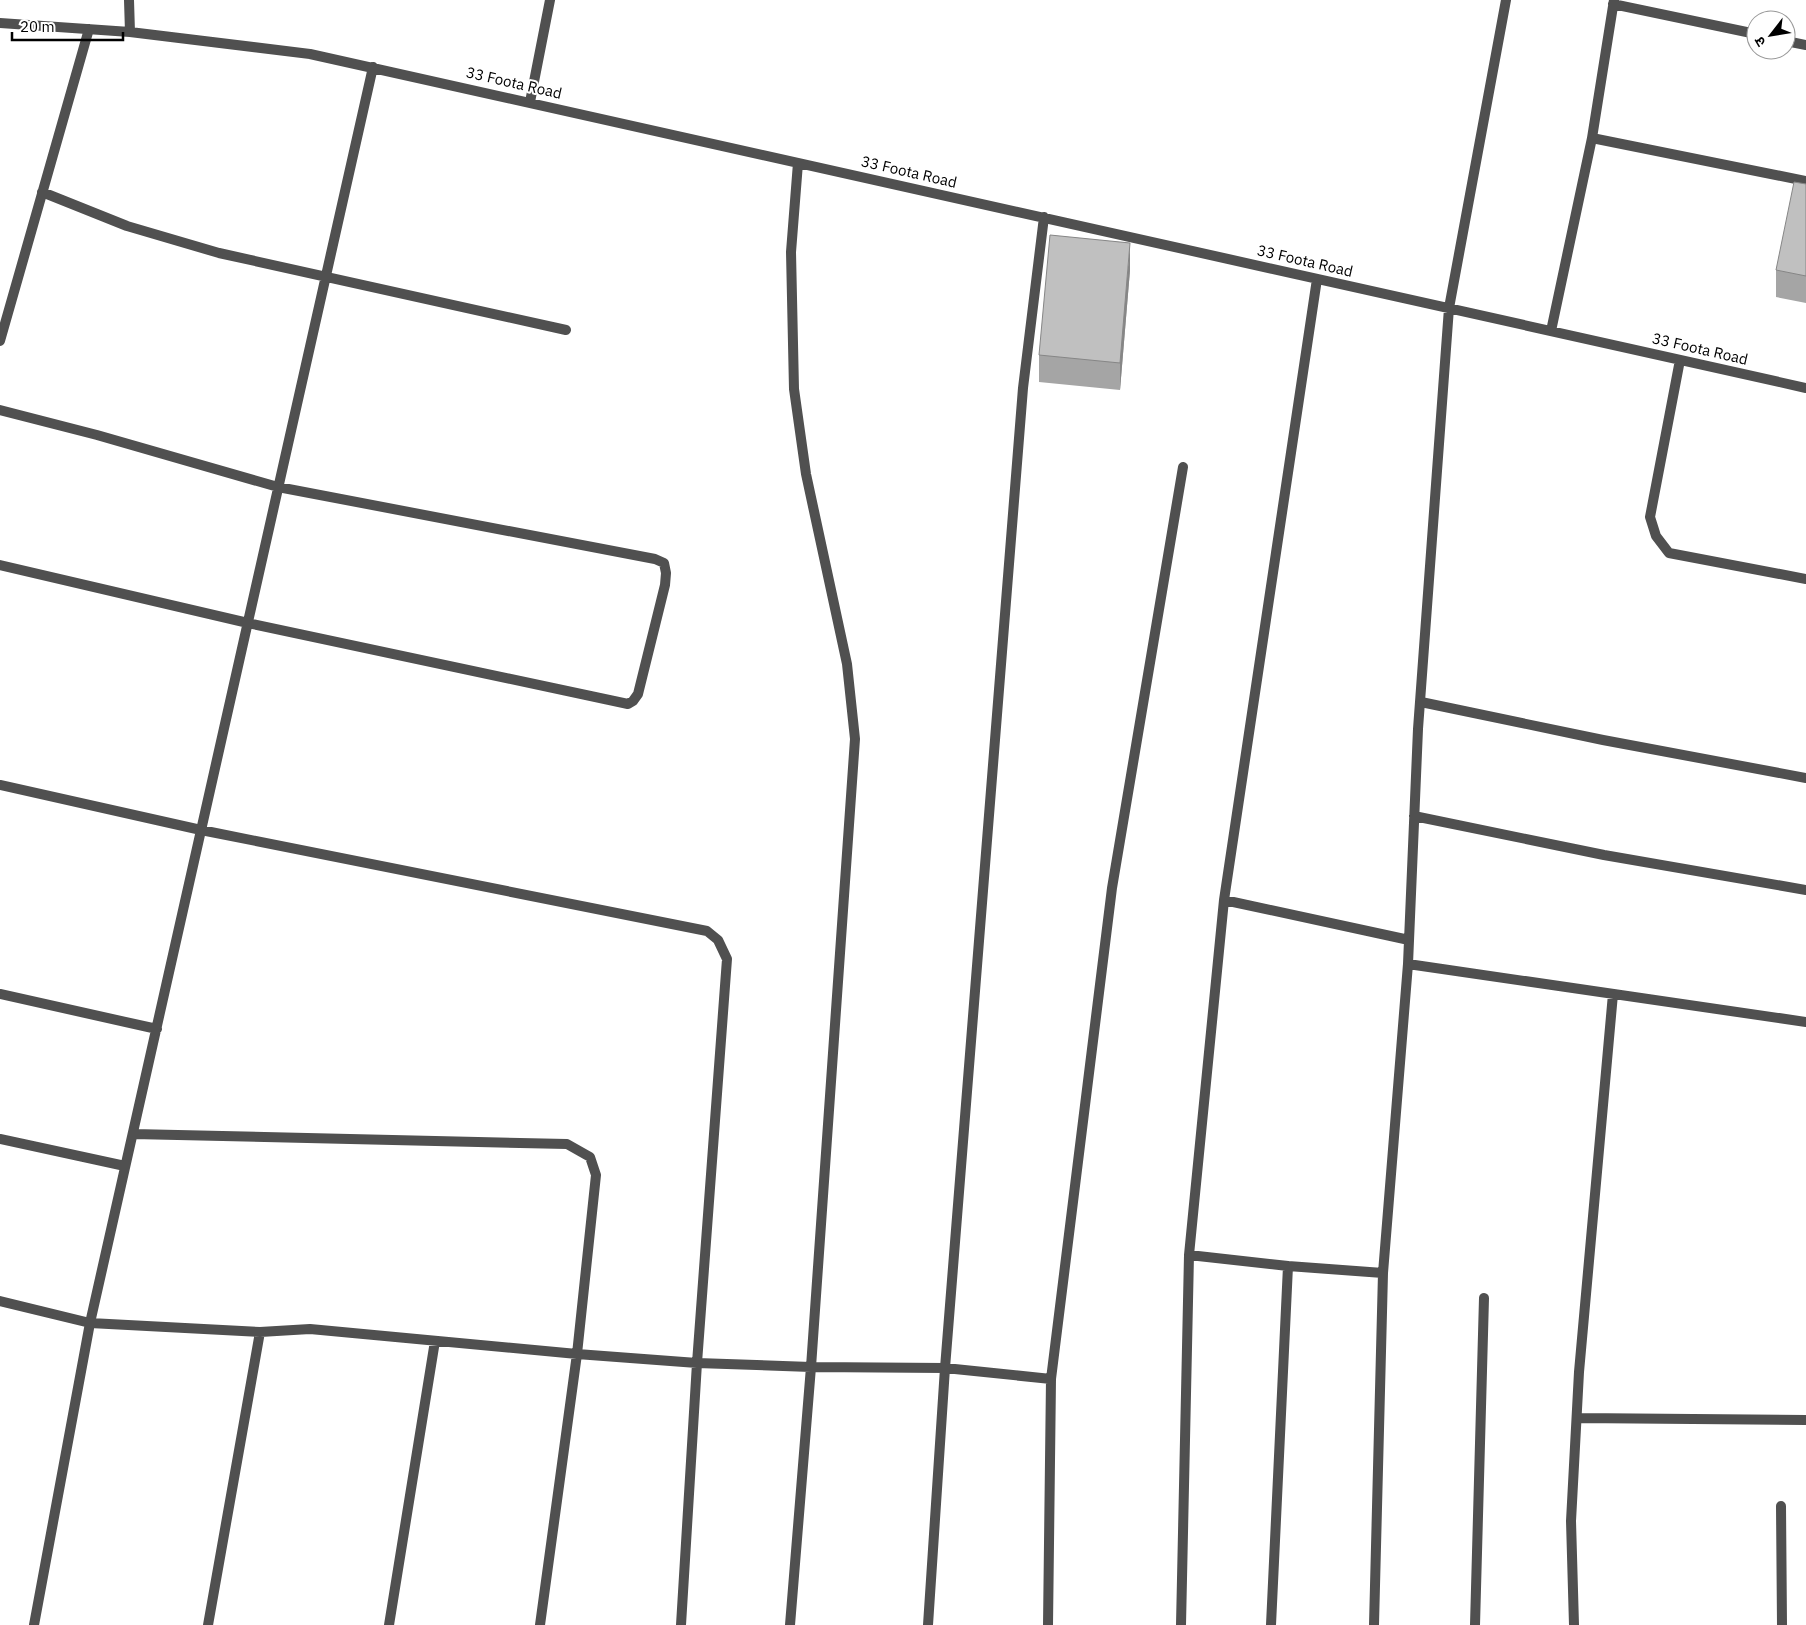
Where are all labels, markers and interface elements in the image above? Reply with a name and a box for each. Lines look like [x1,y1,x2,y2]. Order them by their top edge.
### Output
scale bar [12,10,124,42]
north arrow [1746,10,1796,60]
text: 20 m [20,17,55,36]
text: उ [1750,33,1770,50]
street label: 33 Foota Road [464,62,564,103]
street label: 33 Foota Road [859,151,959,192]
street label: 33 Foota Road [1255,240,1355,281]
street label: 33 Foota Road [1650,328,1750,369]

